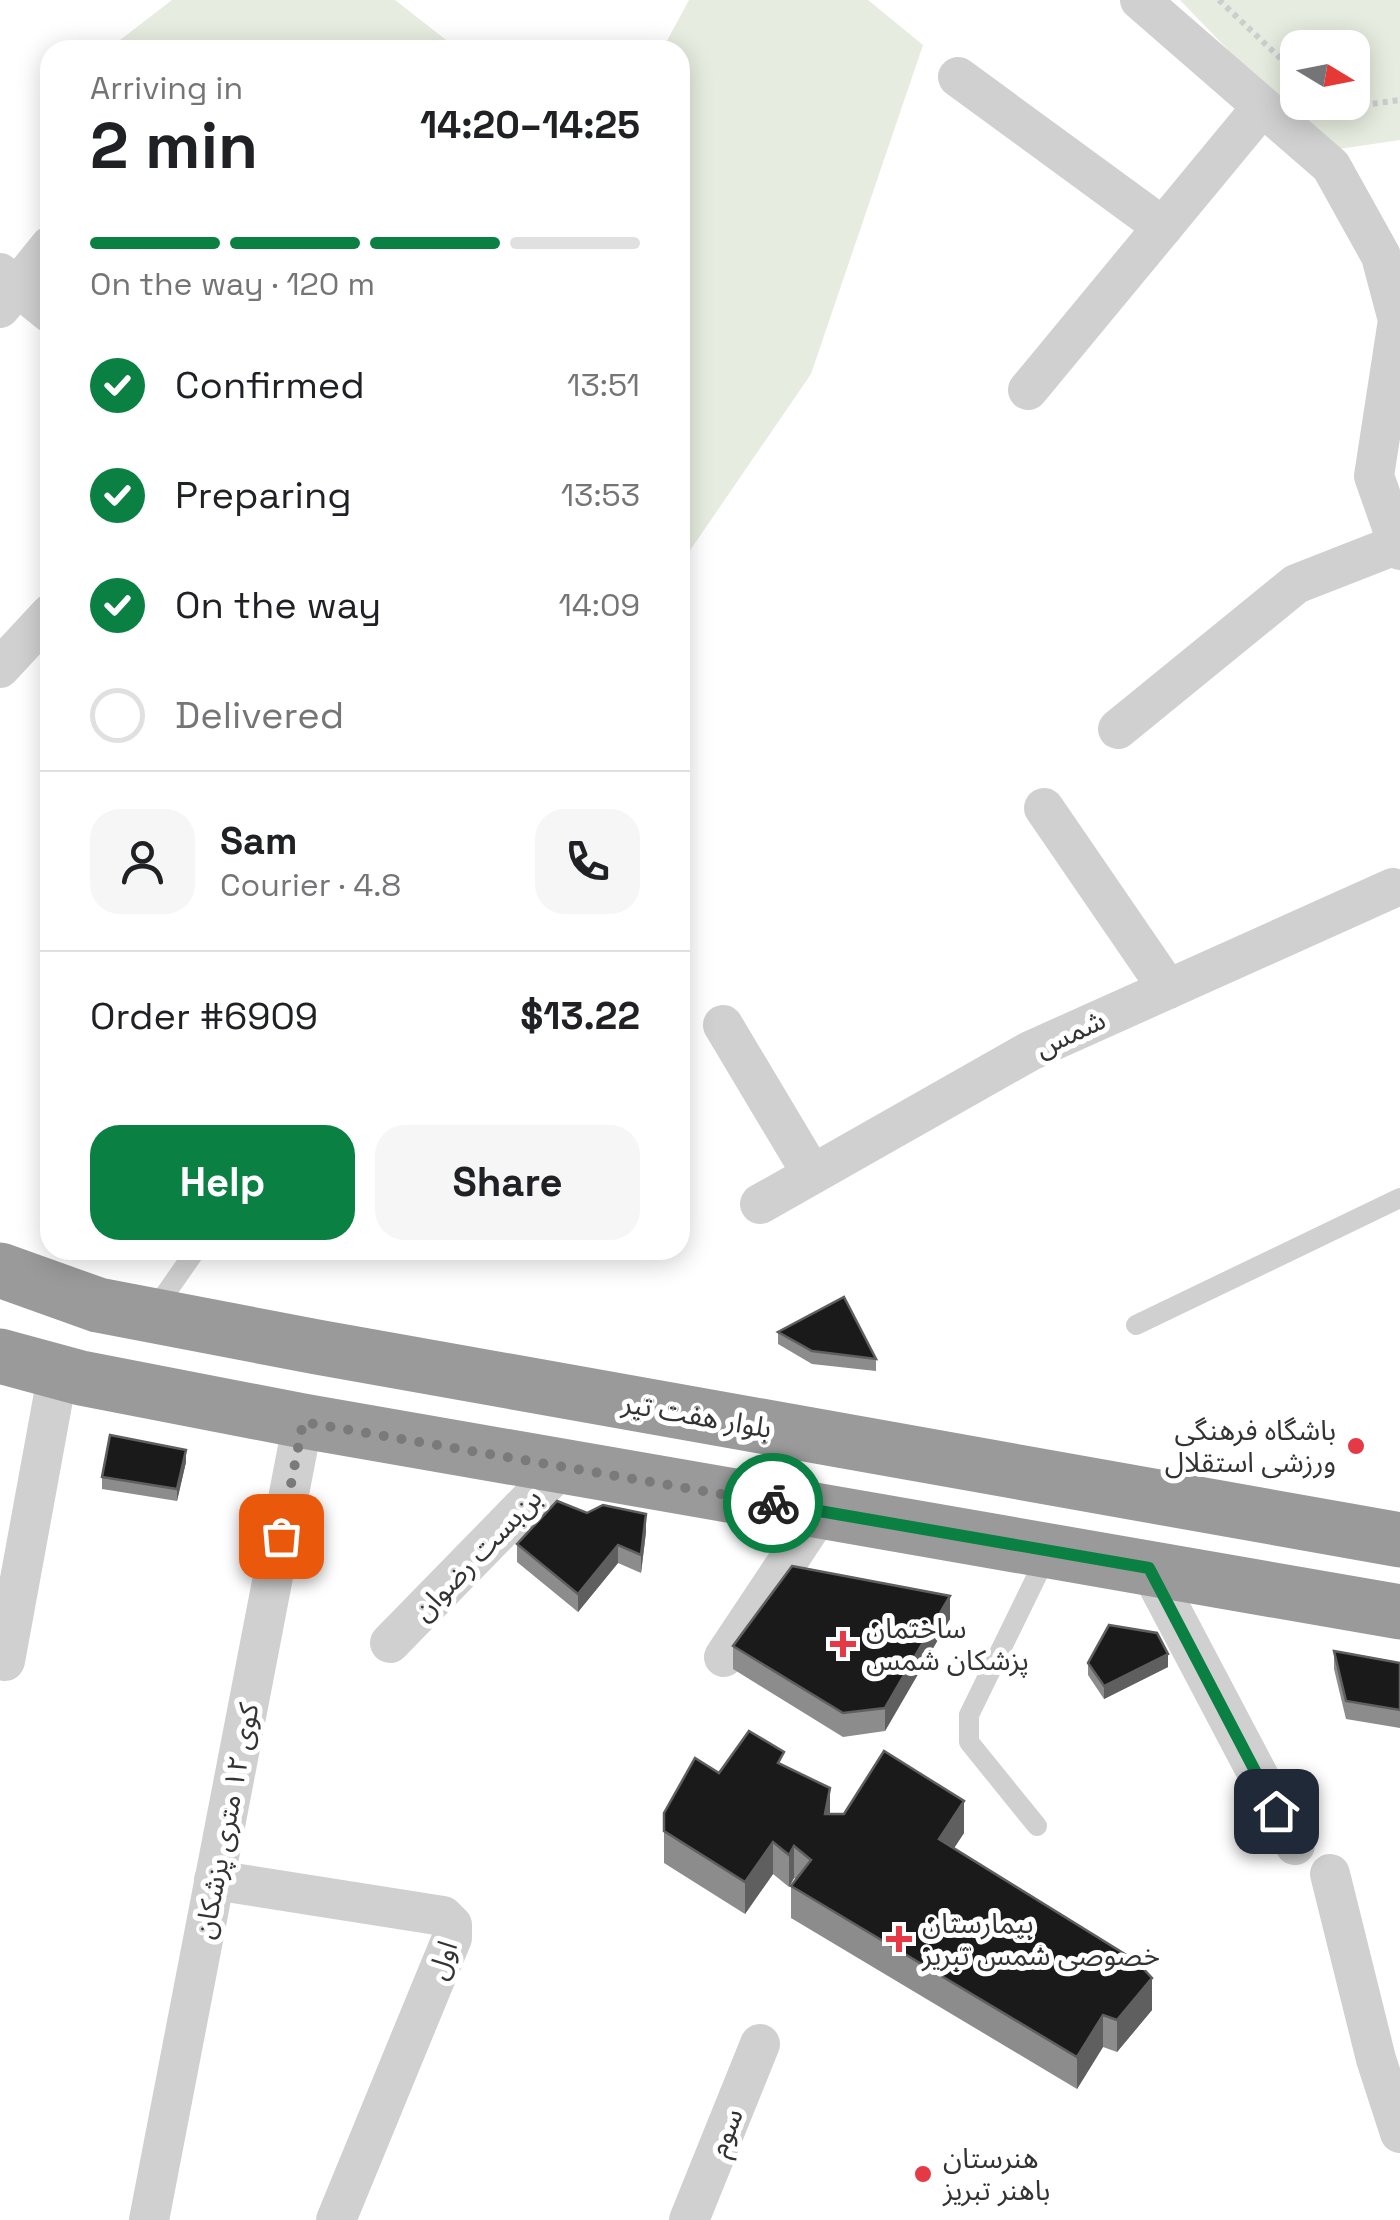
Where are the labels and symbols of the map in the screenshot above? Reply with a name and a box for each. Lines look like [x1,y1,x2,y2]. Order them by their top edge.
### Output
north arrow [1280,30,1370,120]
street label: شمس [1029,1001,1111,1065]
street label: بلوار هفت تیر [619,1384,774,1446]
place label: باشگاه فرهنگی ورزشی استقلال [1165,1412,1336,1480]
marker: باشگاه فرهنگی ورزشی استقلال [1345,1435,1367,1457]
courier [723,1453,823,1553]
street label: بن‌بست رضوان [405,1480,549,1628]
pin [239,1494,324,1579]
place label: ساختمان پزشکان شمس [866,1610,1029,1678]
marker: ساختمان پزشکان شمس [830,1631,856,1657]
street label: کوی ۱۲ متری پزشکان [185,1700,267,1942]
pin [1234,1769,1319,1854]
place label: بیمارستان خصوصی شمس تبریز [921,1905,1160,1973]
marker: بیمارستان خصوصی شمس تبریز [886,1926,912,1952]
street label: اول [419,1936,465,1984]
street label: سوم [699,2103,754,2162]
place label: هنرستان باهنر تبریز [942,2140,1050,2208]
marker: هنرستان باهنر تبریز [912,2163,934,2185]

